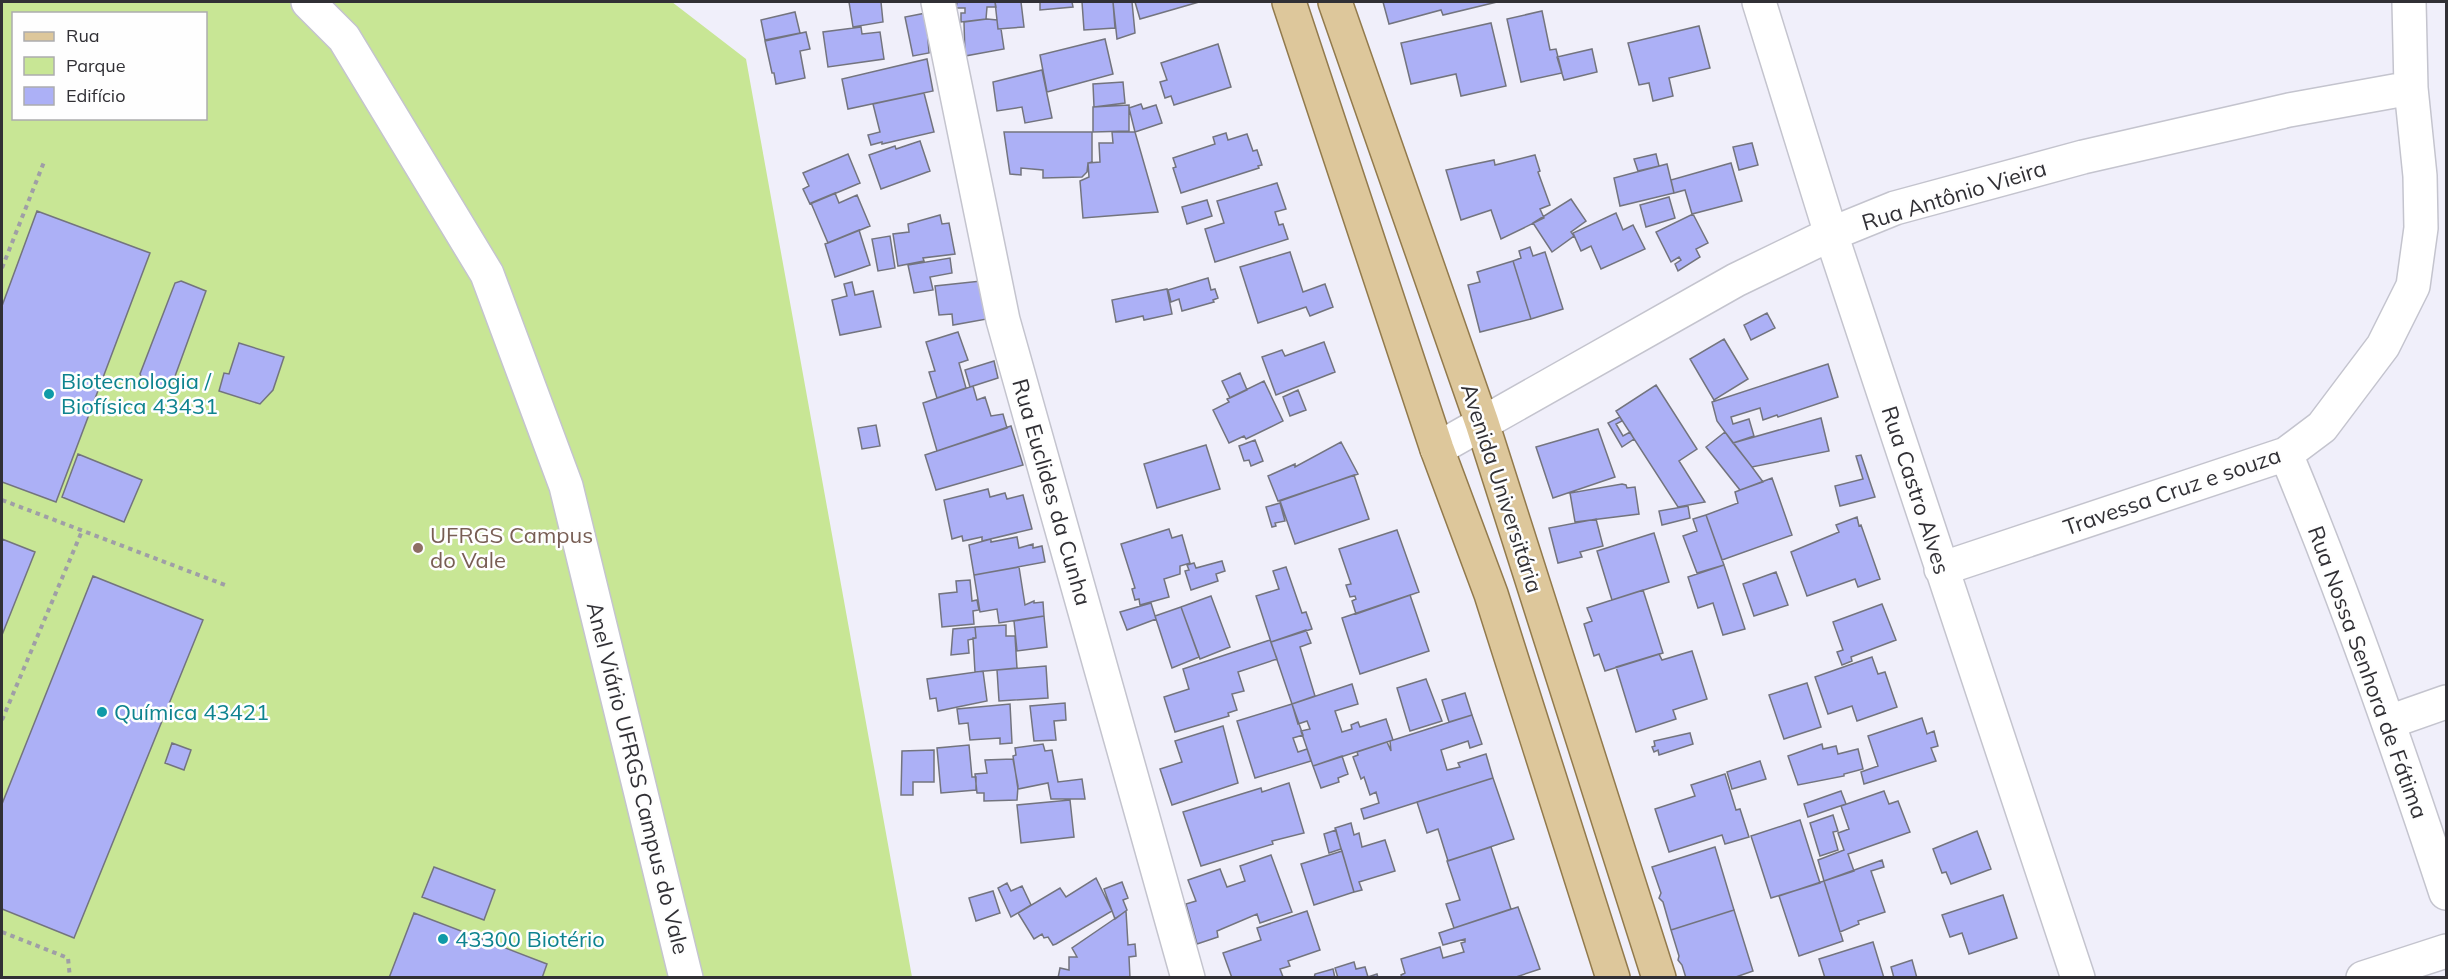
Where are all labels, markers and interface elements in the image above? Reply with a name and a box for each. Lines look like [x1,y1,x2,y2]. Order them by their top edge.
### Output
legend [12,12,207,120]
text: Rua [66,24,100,47]
text: Parque [66,54,125,77]
text: Edifício [66,84,125,107]
street label: Rua Antônio Vieira [1858,154,2050,236]
place label: Biotecnologia / Biofísica 43431 [61,367,218,420]
street label: Rua Euclides da Cunha [1006,376,1098,608]
street label: Avenida Universitária [1455,380,1549,596]
marker: Biotecnologia / Biofísica 43431 [42,387,56,401]
street label: Rua Castro Alves [1876,402,1956,578]
street label: Travessa Cruz e souza [2060,441,2284,541]
place label: UFRGS Campus do Vale [430,521,593,574]
street label: Rua Nossa Senhora de Fátima [2302,522,2434,822]
marker: UFRGS Campus do Vale [411,541,425,555]
street label: Anel Viário UFRGS Campus do Vale [581,599,695,957]
place label: Química 43421 [114,698,269,726]
marker: Química 43421 [95,705,109,719]
place label: 43300 Biotério [455,925,605,953]
marker: 43300 Biotério [436,932,450,946]

